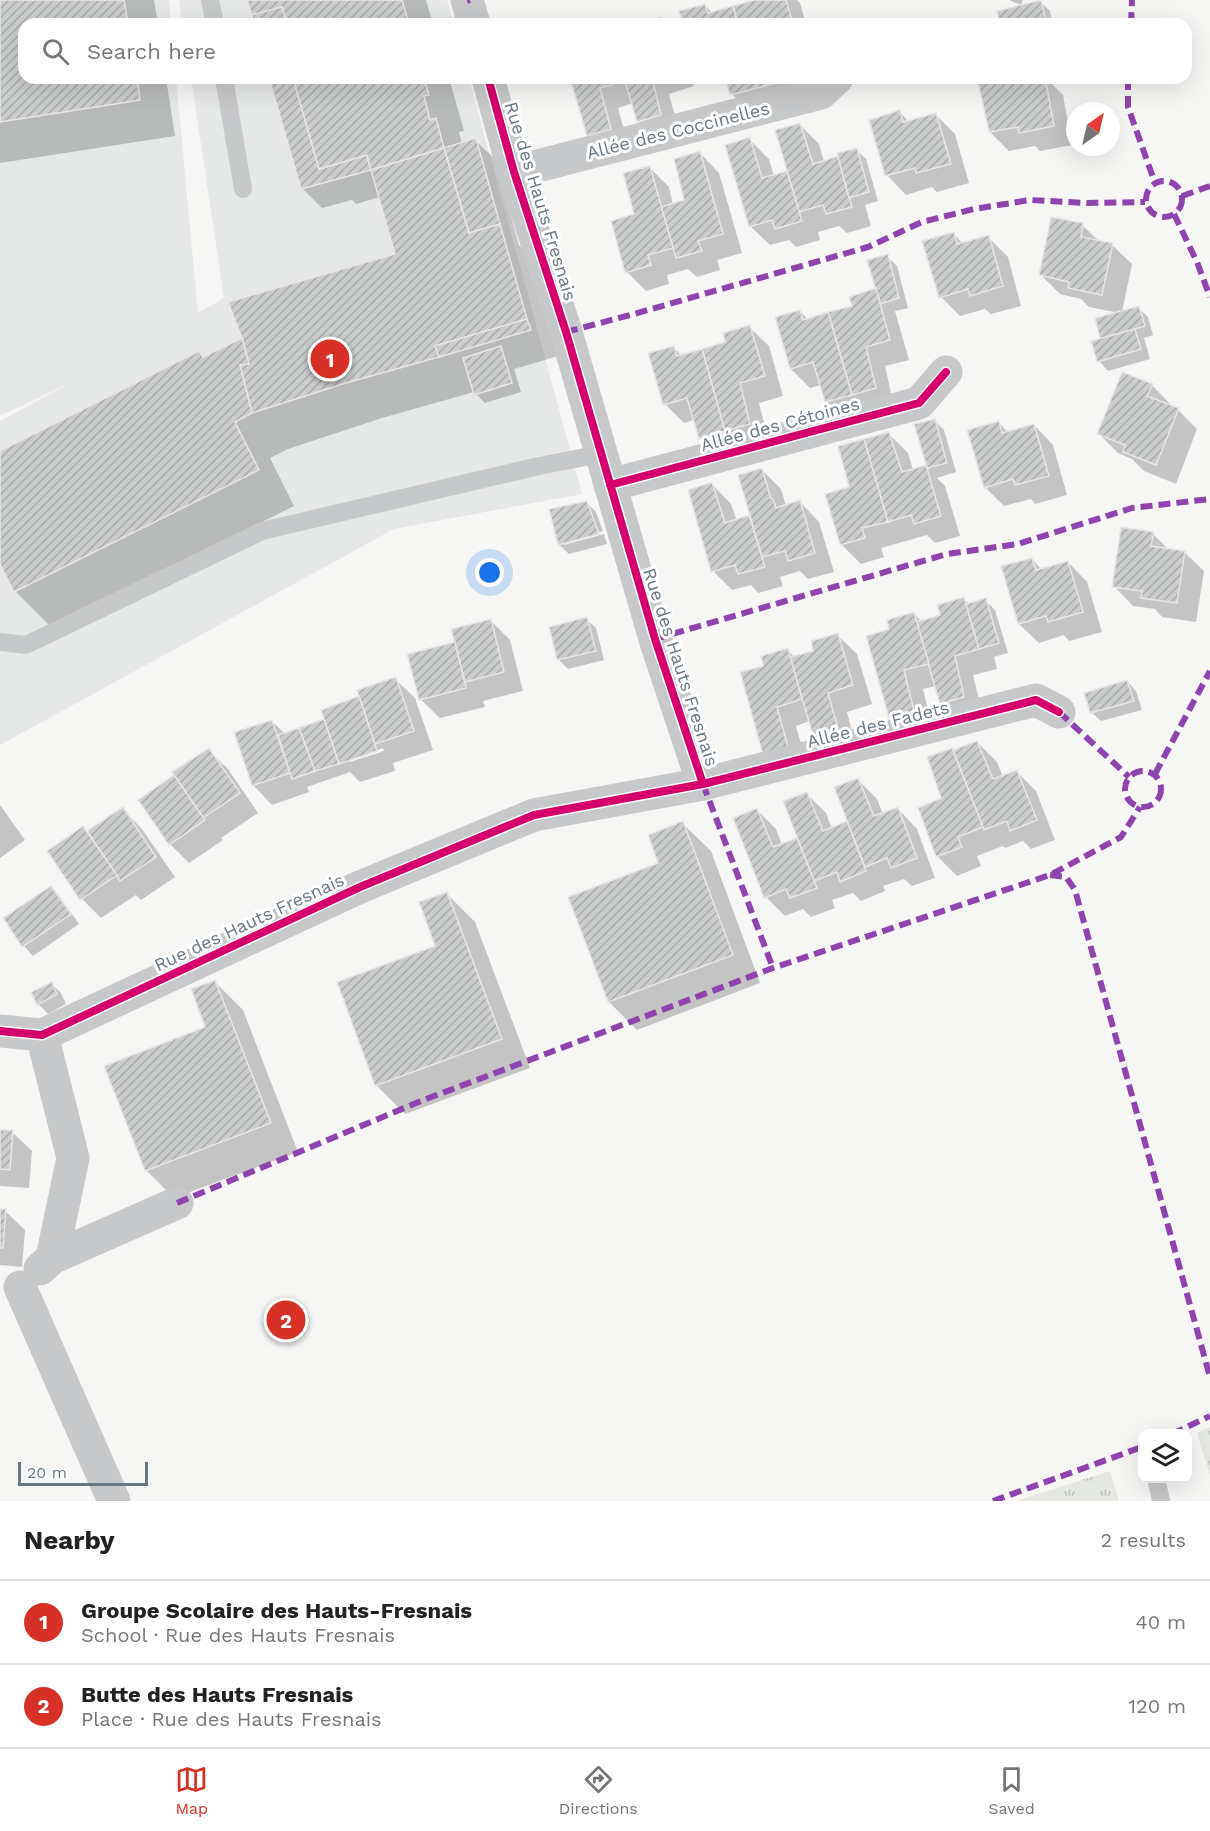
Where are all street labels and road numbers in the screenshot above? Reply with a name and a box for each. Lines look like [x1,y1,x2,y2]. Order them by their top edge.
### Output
street label: Allée des Coccinelles [584,97,772,163]
street label: Rue des Hauts Fresnais [501,99,581,303]
street label: Allée des Cétoines [698,393,862,455]
street label: Rue des Hauts Fresnais [639,565,723,769]
street label: Allée des Fadets [805,696,951,752]
street label: Rue des Hauts Fresnais [151,869,347,975]

